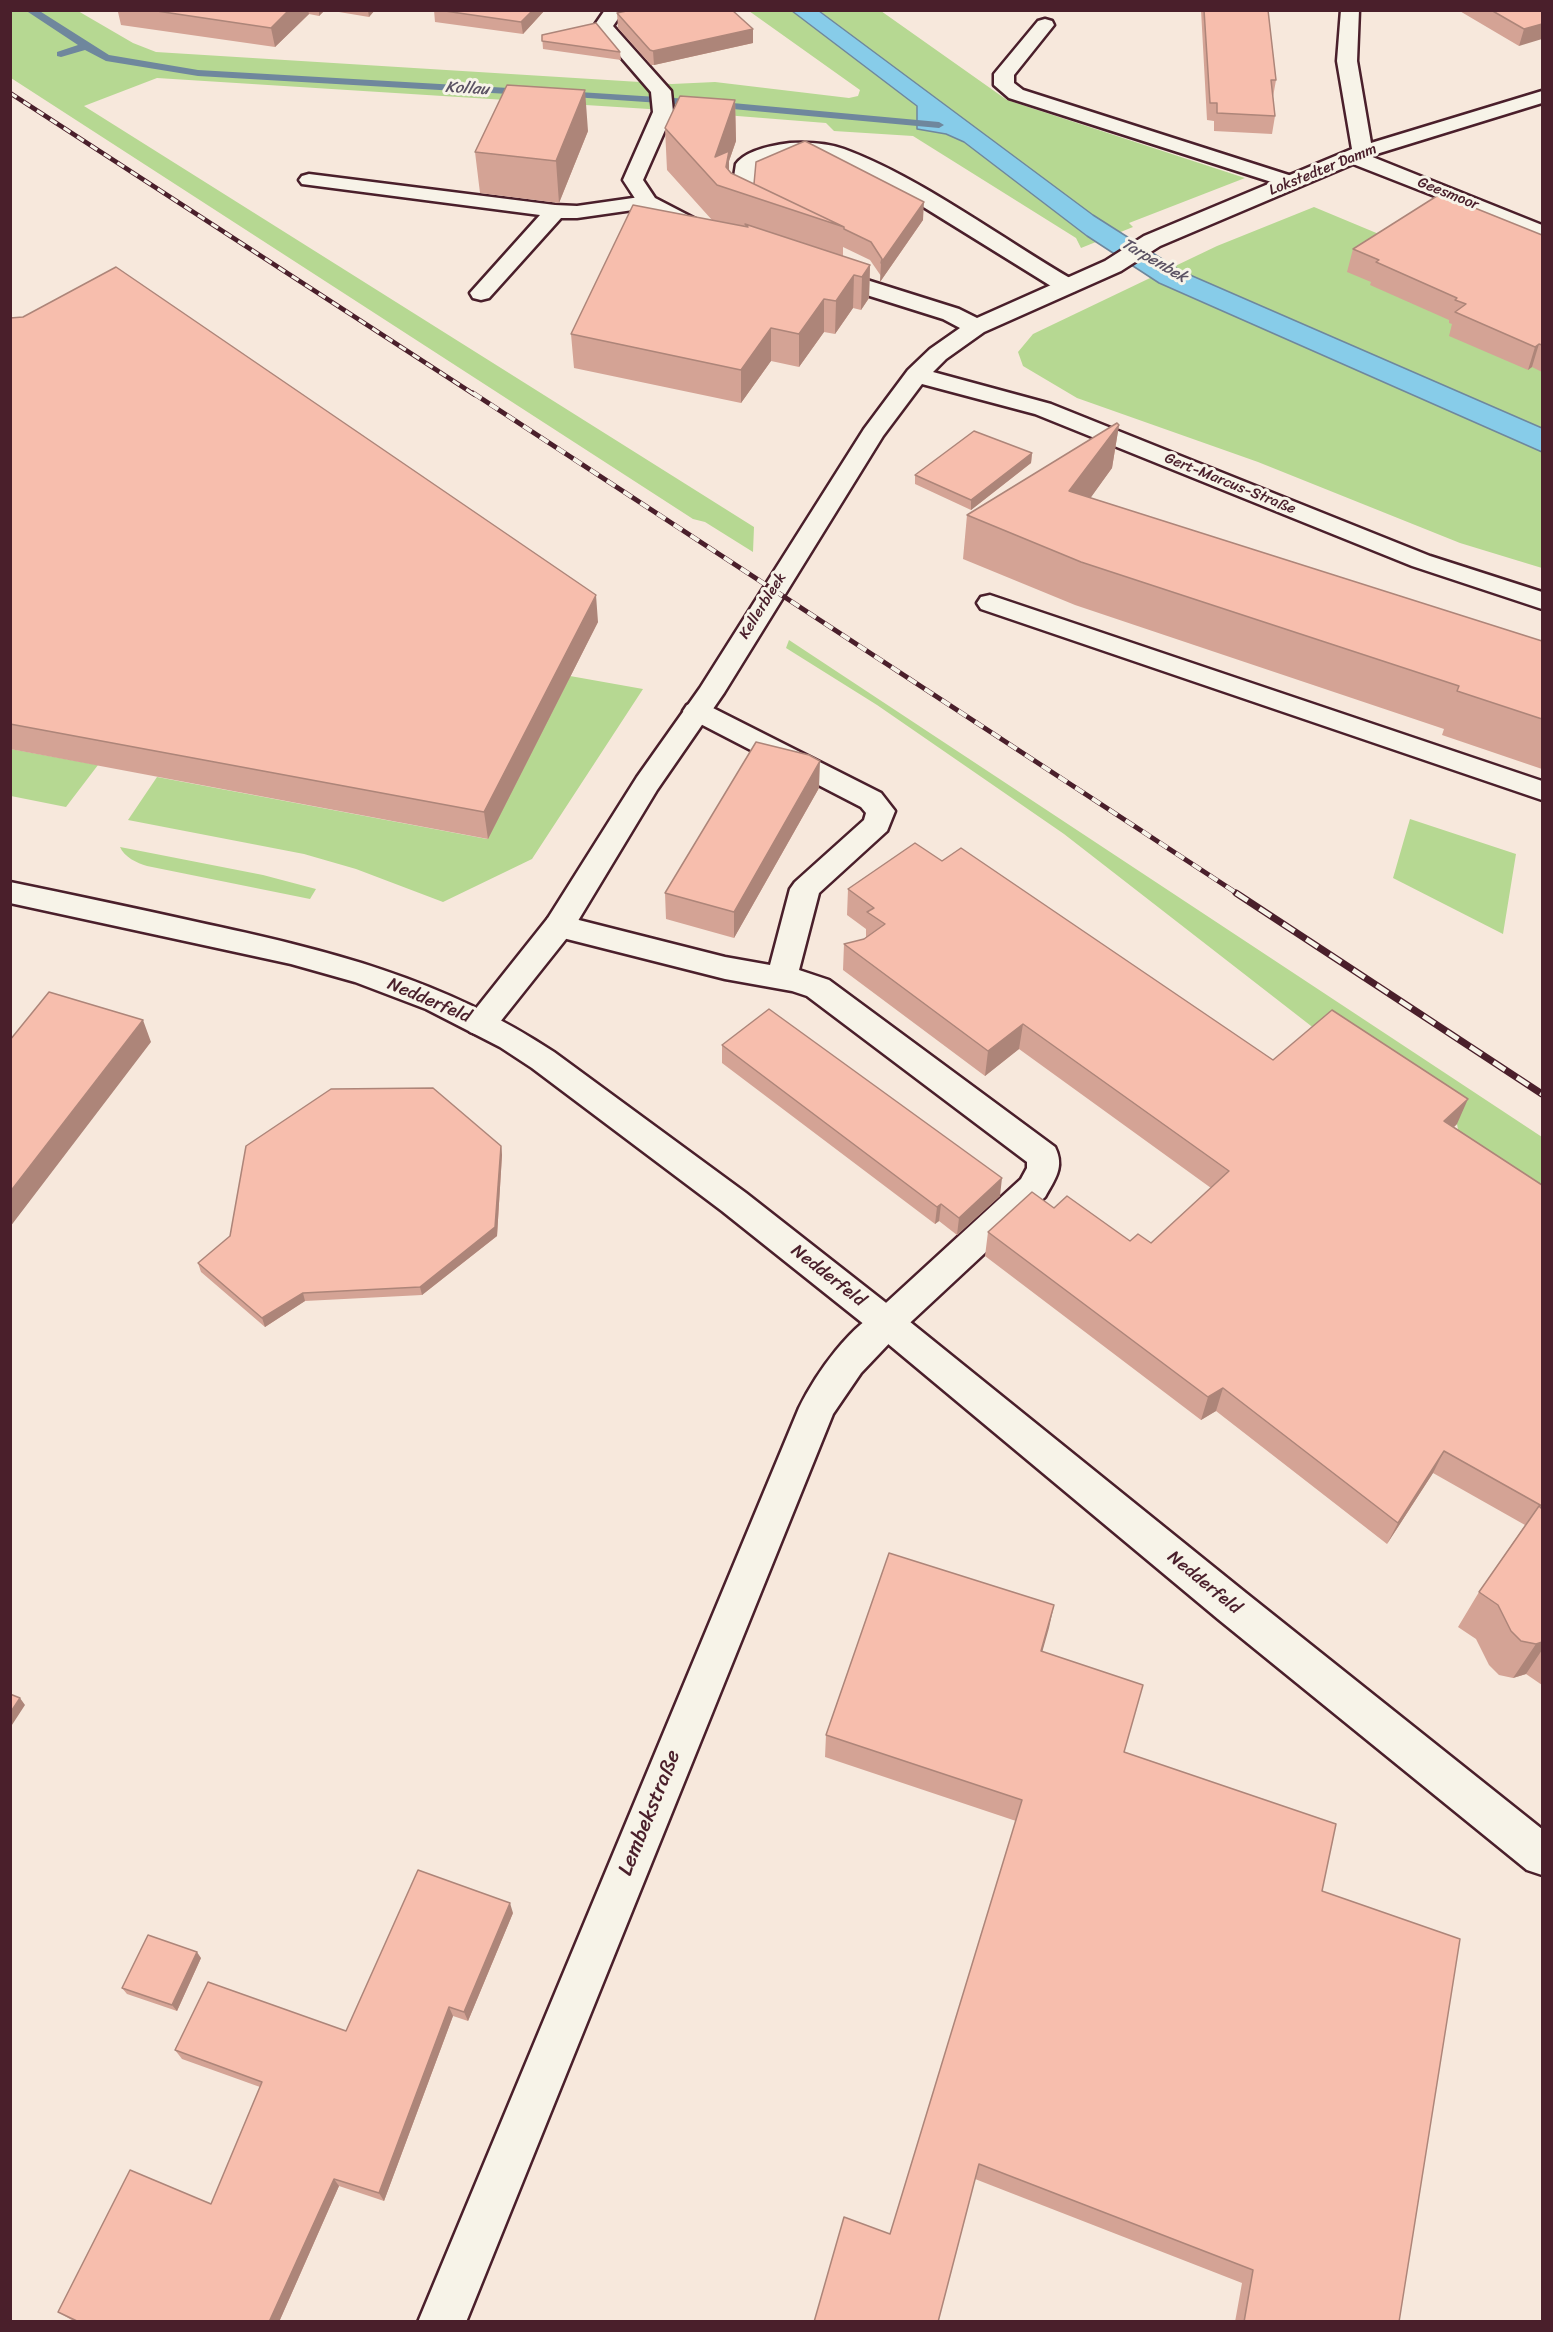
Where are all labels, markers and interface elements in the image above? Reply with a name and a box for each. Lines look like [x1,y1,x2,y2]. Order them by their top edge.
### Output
water label: Kollau [445,78,489,100]
street label: Lokstedter Damm [1267,140,1379,200]
street label: Geesmoor [1415,174,1481,214]
water label: Tarpenbek [1118,235,1190,287]
street label: Gert-Marcus-Straße [1162,449,1298,519]
street label: Kellerbleek [736,570,790,642]
street label: Nedderfeld [384,974,474,1028]
street label: Nedderfeld [786,1240,870,1312]
street label: Nedderfeld [1163,1547,1245,1619]
street label: Lembekstraße [613,1747,687,1879]

